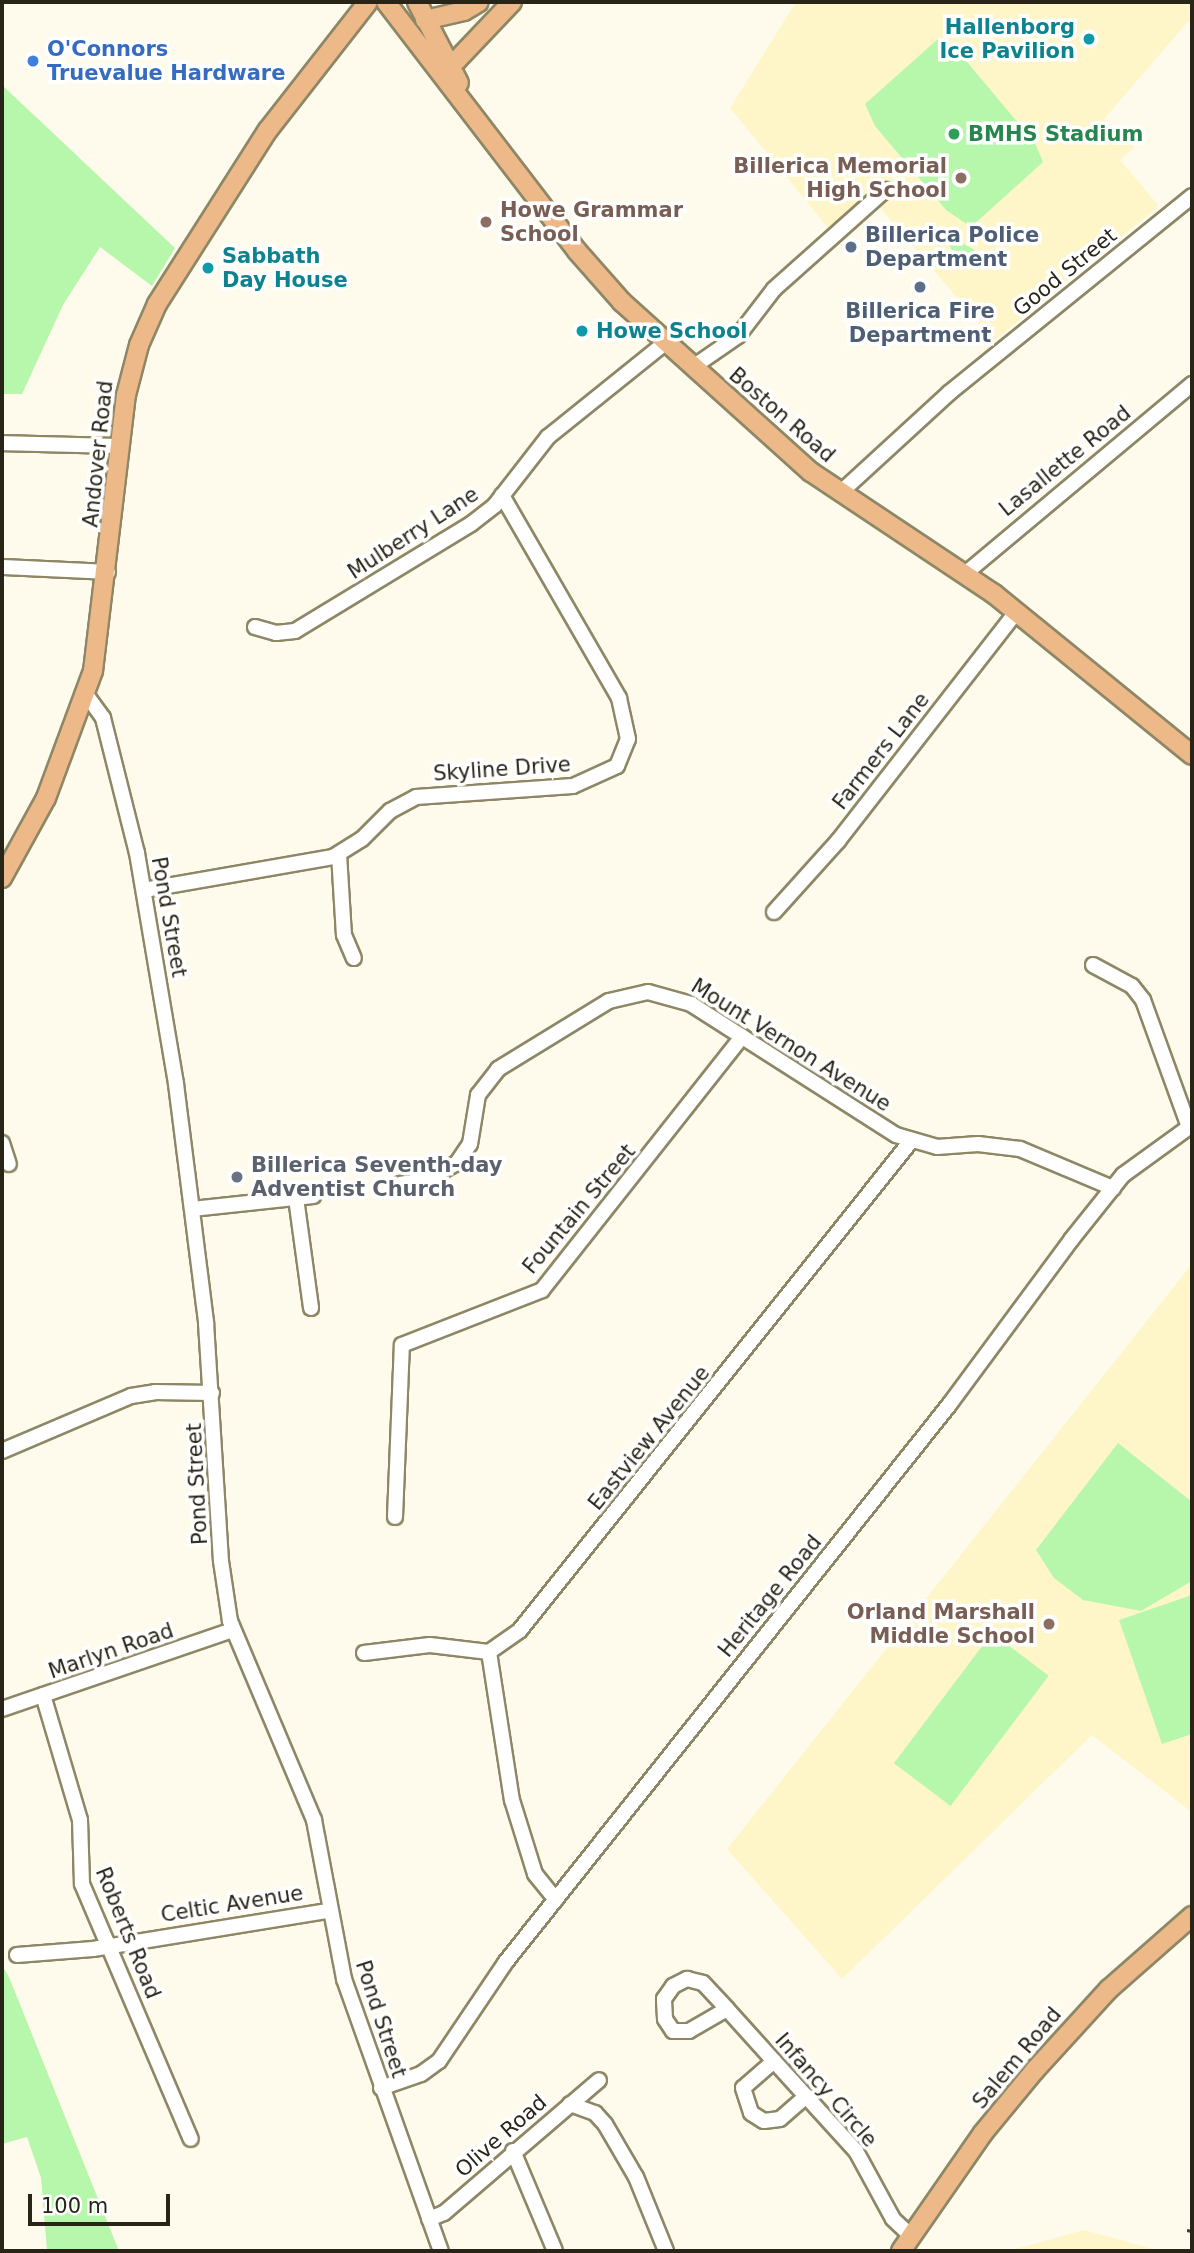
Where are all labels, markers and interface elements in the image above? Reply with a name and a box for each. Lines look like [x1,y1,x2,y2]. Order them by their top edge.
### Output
place label: Hallenborg Ice Pavilion [940,14,1075,64]
marker: Hallenborg Ice Pavilion [1081,31,1097,47]
place label: O'Connors Truevalue Hardware [47,36,285,86]
marker: O'Connors Truevalue Hardware [25,53,41,69]
place label: BMHS Stadium [968,121,1143,147]
marker: BMHS Stadium [946,126,962,142]
place label: Billerica Memorial High School [733,153,947,203]
marker: Billerica Memorial High School [953,170,969,186]
place label: Howe Grammar School [500,197,683,247]
marker: Howe Grammar School [478,214,494,230]
place label: Billerica Police Department [865,222,1039,272]
street label: Good Street [1008,223,1122,321]
marker: Billerica Police Department [843,239,859,255]
place label: Sabbath Day House [222,243,348,293]
marker: Sabbath Day House [200,260,216,276]
marker: Billerica Fire Department [912,279,928,295]
place label: Billerica Fire Department [845,298,995,348]
place label: Howe School [596,318,748,344]
marker: Howe School [574,323,590,339]
street label: Boston Road [724,362,840,468]
street label: Andover Road [78,379,118,529]
street label: Lasallette Road [994,400,1136,522]
street label: Mulberry Lane [343,481,483,585]
street label: Farmers Lane [827,687,935,815]
street label: Skyline Drive [432,752,572,786]
street label: Pond Street [146,855,192,979]
street label: Mount Vernon Avenue [687,973,895,1117]
street label: Fountain Street [517,1139,641,1279]
place label: Billerica Seventh-day Adventist Church [251,1152,503,1202]
marker: Billerica Seventh-day Adventist Church [229,1169,245,1185]
street label: Eastview Avenue [583,1361,715,1515]
street label: Pond Street [181,1422,213,1546]
street label: Heritage Road [713,1530,827,1662]
place label: Orland Marshall Middle School [847,1599,1035,1649]
marker: Orland Marshall Middle School [1041,1616,1057,1632]
street label: Marlyn Road [45,1618,177,1684]
street label: Roberts Road [90,1863,166,2003]
street label: Celtic Avenue [159,1880,305,1928]
street label: Pond Street [350,1957,412,2081]
street label: Salem Road [967,2002,1067,2114]
street label: Infancy Circle [770,2028,882,2152]
street label: Olive Road [450,2089,552,2183]
scale bar [32,2180,173,2224]
text: 100 m [41,2194,108,2218]

